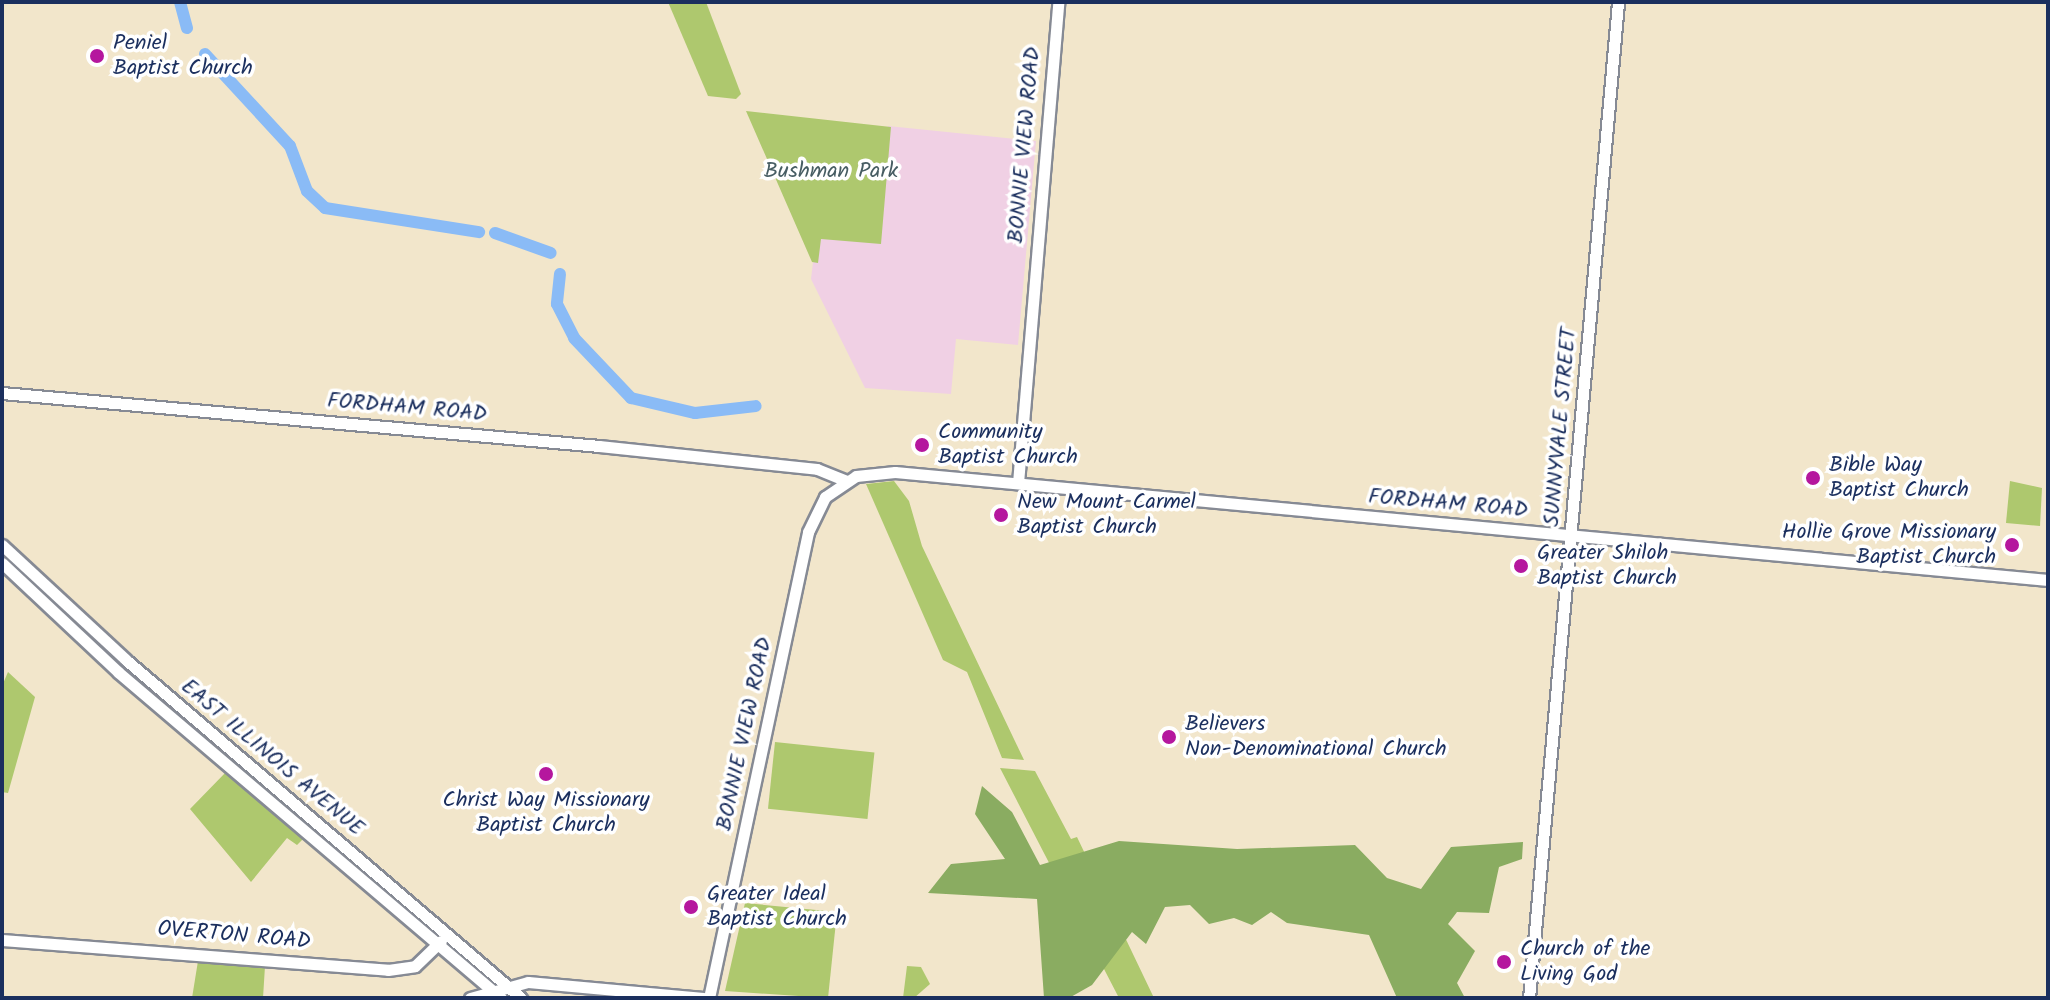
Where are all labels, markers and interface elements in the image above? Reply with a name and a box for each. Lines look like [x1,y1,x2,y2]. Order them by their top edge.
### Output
place label: Peniel Baptist Church [113,30,253,82]
street label: BONNIE VIEW ROAD [1003,46,1047,244]
marker: Peniel Baptist Church [88,47,106,65]
park label: Bushman Park [764,159,898,185]
street label: SUNNYVALE STREET [1539,326,1583,528]
street label: FORDHAM ROAD [326,388,488,428]
place label: Community Baptist Church [938,419,1078,470]
marker: Community Baptist Church [913,436,931,454]
place label: Bible Way Baptist Church [1829,452,1969,504]
marker: Bible Way Baptist Church [1804,469,1822,487]
street label: FORDHAM ROAD [1367,484,1529,524]
place label: New Mount Carmel Baptist Church [1017,489,1196,540]
marker: New Mount Carmel Baptist Church [992,506,1010,524]
place label: Hollie Grove Missionary Baptist Church [1782,519,1996,570]
marker: Hollie Grove Missionary Baptist Church [2003,536,2021,554]
place label: Greater Shiloh Baptist Church [1537,540,1677,592]
marker: Greater Shiloh Baptist Church [1512,557,1530,575]
street label: BONNIE VIEW ROAD [712,635,778,833]
street label: EAST ILLINOIS AVENUE [175,674,369,842]
place label: Believers Non-Denominational Church [1185,711,1447,762]
marker: Believers Non-Denominational Church [1160,728,1178,746]
marker: Christ Way Missionary Baptist Church [537,765,555,783]
place label: Christ Way Missionary Baptist Church [442,787,650,838]
place label: Greater Ideal Baptist Church [707,881,847,932]
marker: Greater Ideal Baptist Church [682,898,700,916]
street label: OVERTON ROAD [156,916,312,956]
place label: Church of the Living God [1520,936,1651,988]
marker: Church of the Living God [1495,953,1513,971]

